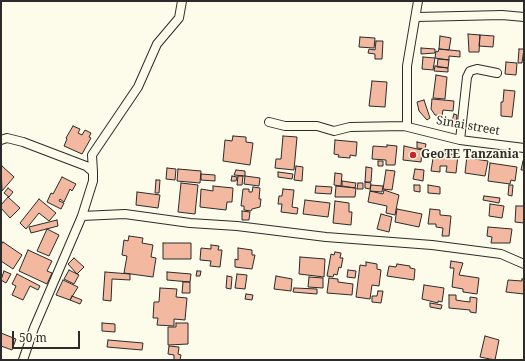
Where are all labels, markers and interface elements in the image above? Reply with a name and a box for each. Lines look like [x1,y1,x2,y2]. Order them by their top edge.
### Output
street label: Sinai street [435,113,501,139]
place label: GeoTE Tanzania [421,148,519,162]
marker: GeoTE Tanzania [408,150,418,160]
scale bar [14,323,82,349]
text: 50 m [19,329,47,346]

